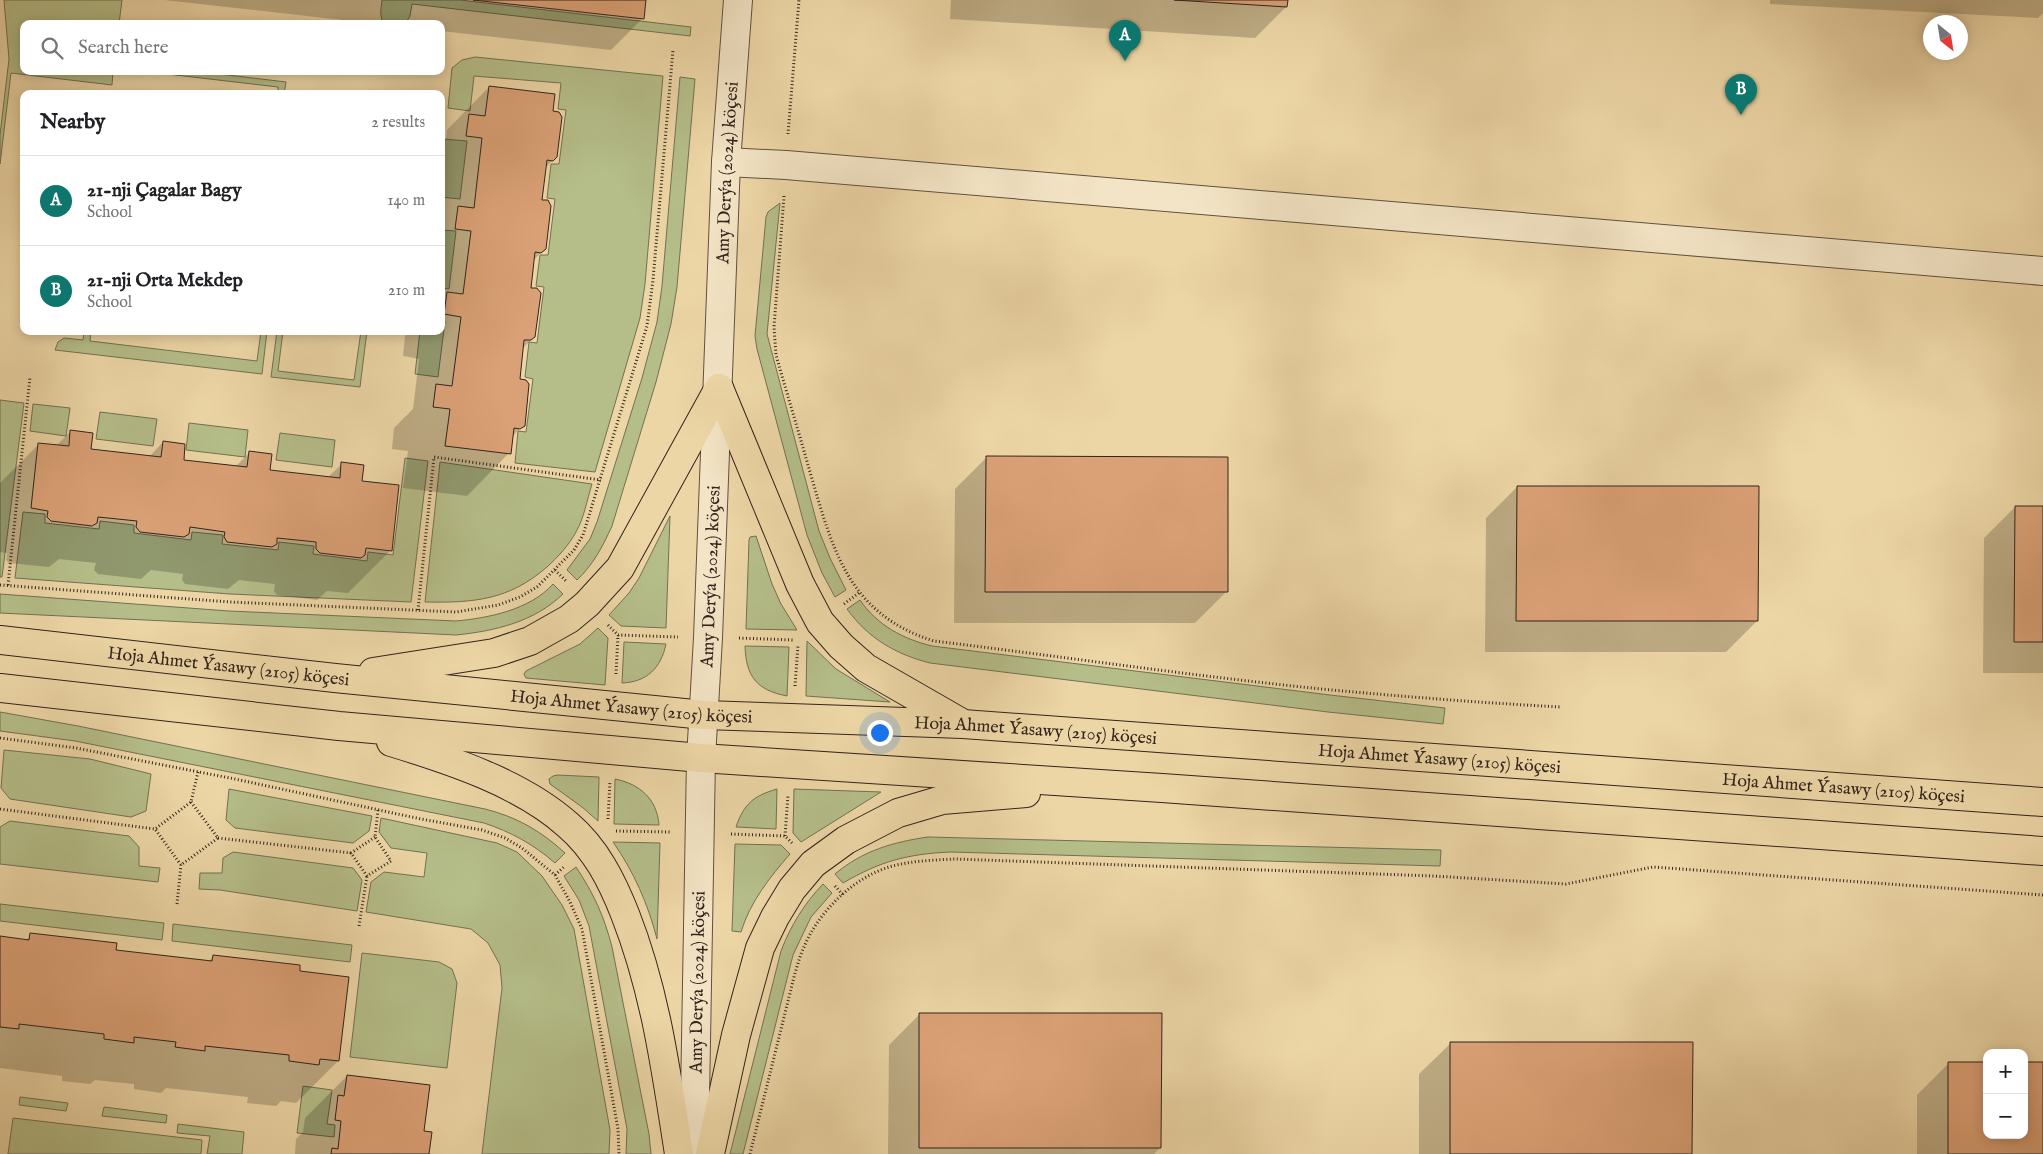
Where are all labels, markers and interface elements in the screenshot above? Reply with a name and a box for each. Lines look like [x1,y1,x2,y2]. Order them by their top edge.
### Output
north arrow [1923,15,1968,60]
search box [20,20,445,75]
pin: A [1109,20,1141,61]
icon: search [38,34,66,62]
text: Search here [78,36,169,60]
pin: B [1725,74,1757,115]
street label: Amy Derýa (2024) köçesi [712,81,745,265]
text: Nearby [40,109,105,136]
text: 2 results [371,113,425,133]
text: 21-nji Çagalar Bagy [87,179,242,203]
text: A [51,191,61,211]
text: 140 m [387,191,425,211]
text: School [87,203,132,223]
text: 21-nji Orta Mekdep [87,269,243,293]
text: B [51,281,61,301]
text: 210 m [388,281,425,301]
text: School [87,293,132,313]
street label: Amy Derýa (2024) köçesi [696,485,727,669]
street label: Hoja Ahmet Ýasawy (2105) köçesi [106,642,351,692]
street label: Hoja Ahmet Ýasawy (2105) köçesi [509,686,753,730]
street label: Hoja Ahmet Ýasawy (2105) köçesi [914,712,1158,751]
your location [867,720,893,746]
street label: Hoja Ahmet Ýasawy (2105) köçesi [1317,740,1562,780]
street label: Hoja Ahmet Ýasawy (2105) köçesi [1721,769,1966,809]
street label: Amy Derýa (2024) köçesi [685,890,712,1075]
map controls [1983,1049,2028,1139]
button: + [1983,1049,2028,1094]
button: − [1983,1094,2028,1139]

